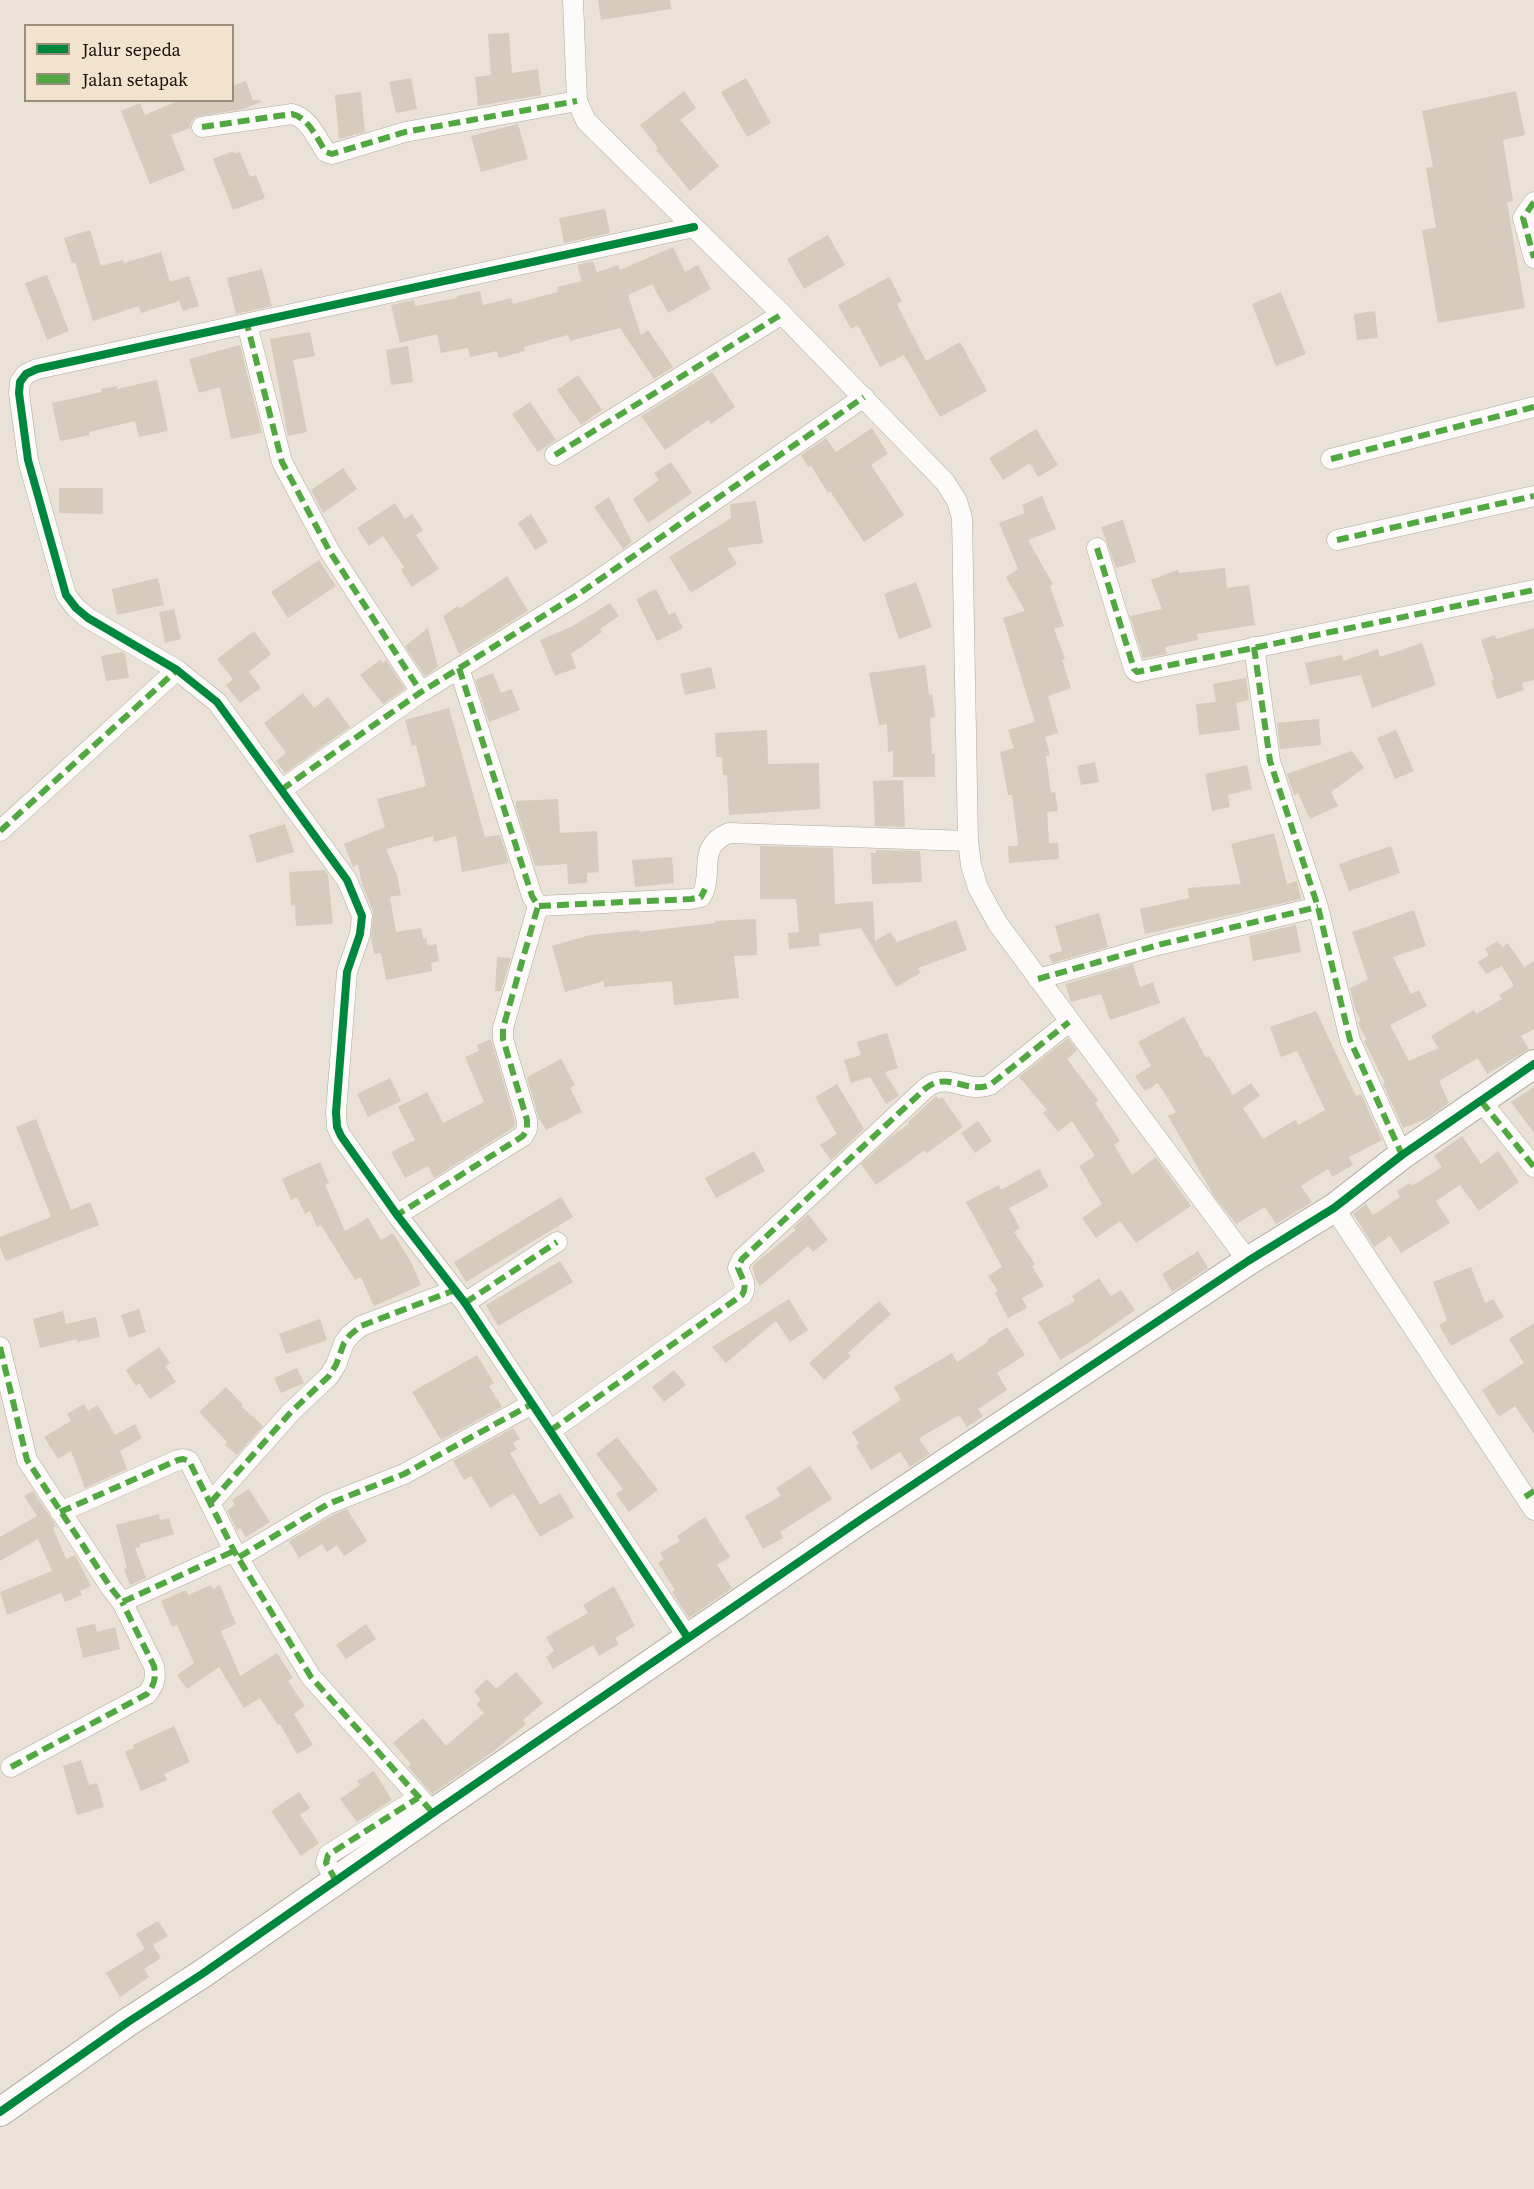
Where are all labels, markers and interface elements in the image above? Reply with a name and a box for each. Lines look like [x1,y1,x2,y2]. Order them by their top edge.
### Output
legend [24,24,234,102]
text: Jalur sepeda [82,37,181,62]
text: Jalan setapak [82,67,188,92]

